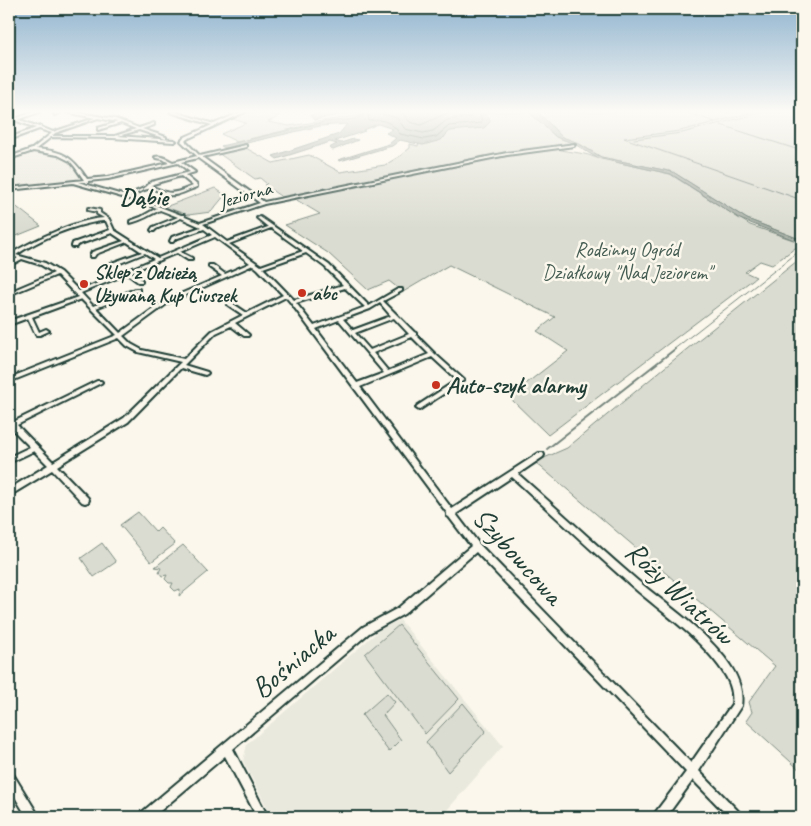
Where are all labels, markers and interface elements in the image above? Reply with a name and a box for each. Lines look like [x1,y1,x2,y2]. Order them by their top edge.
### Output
street label: Jeziorna [214,175,276,215]
district label: Dąbie [120,182,170,212]
park label: Rodzinny Ogród Działkowy "Nad Jeziorem" [543,237,716,285]
place label: Sklep z Odzieżą Używaną Kup Ciuszek [94,260,239,308]
marker: Sklep z Odzieżą Używaną Kup Ciuszek [78,278,90,290]
place label: abc [312,281,338,306]
marker: abc [296,287,308,299]
place label: Auto-szyk alarmy [446,370,587,400]
marker: Auto-szyk alarmy [430,379,442,391]
street label: Szybowcowa [465,500,573,615]
street label: Róży Wiatrów [618,533,744,654]
street label: Bośniacka [244,613,345,707]

